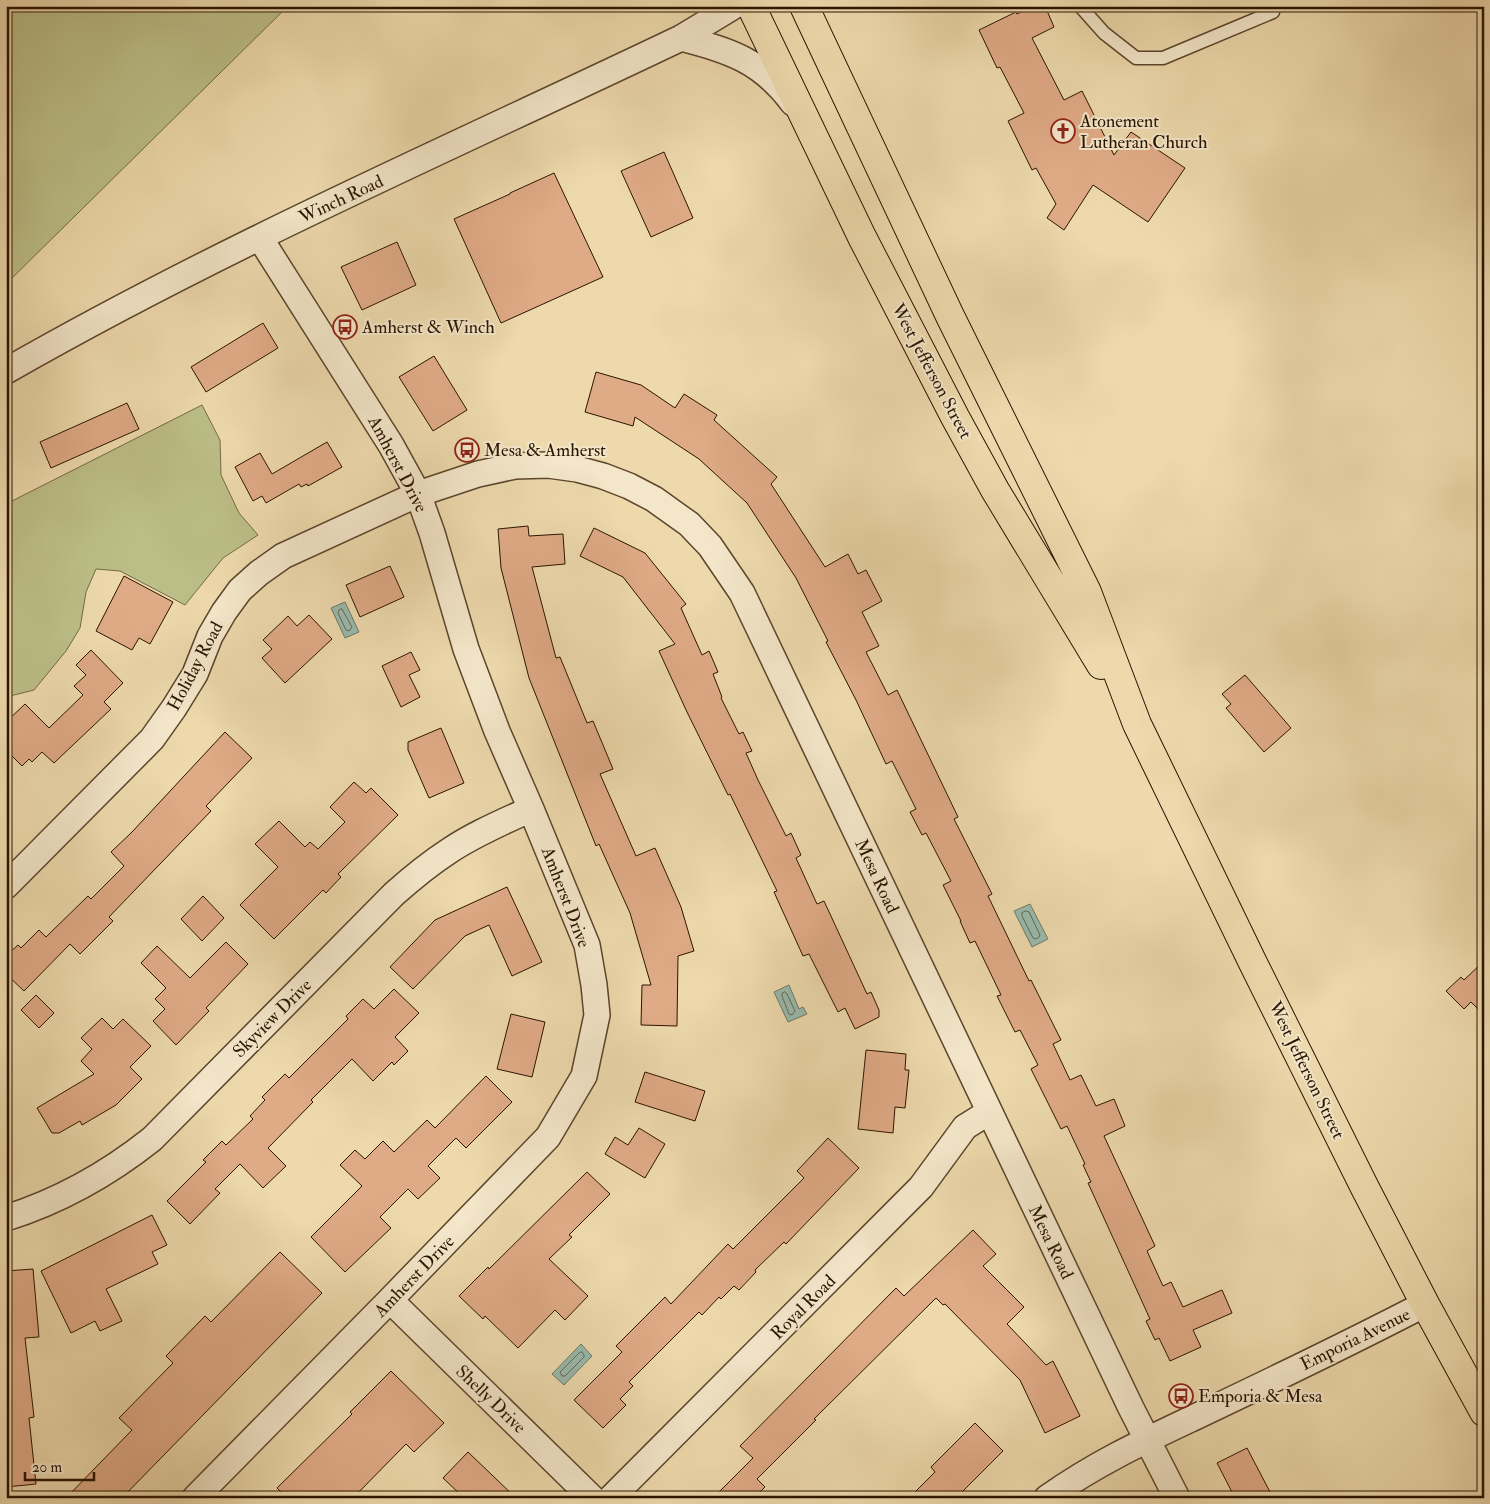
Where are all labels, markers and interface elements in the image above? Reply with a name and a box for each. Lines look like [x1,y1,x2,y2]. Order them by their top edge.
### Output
place label: Atonement Lutheran Church [1079,110,1208,154]
church icon: Atonement Lutheran Church [1050,118,1076,144]
street label: Winch Road [294,170,387,229]
street label: West Jefferson Street [886,299,977,443]
bus stop icon: Amherst & Winch [332,314,358,340]
place label: Amherst & Winch [361,316,495,339]
street label: Amherst Drive [362,411,433,517]
bus stop icon: Mesa & Amherst [454,437,480,463]
place label: Mesa & Amherst [484,439,606,462]
street label: Holiday Road [162,618,229,715]
street label: Mesa Road [849,835,904,917]
street label: Amherst Drive [535,843,595,951]
street label: Skyview Drive [228,974,317,1063]
street label: West Jefferson Street [1263,997,1350,1143]
street label: Mesa Road [1023,1201,1078,1283]
street label: Amherst Drive [369,1230,460,1323]
street label: Royal Road [766,1270,841,1345]
street label: Emporia Avenue [1297,1303,1414,1376]
street label: Shelly Drive [451,1360,531,1439]
bus stop icon: Emporia & Mesa [1168,1383,1194,1409]
place label: Emporia & Mesa [1198,1385,1323,1408]
scale bar [25,1449,94,1481]
text: 20 m [32,1458,62,1477]

